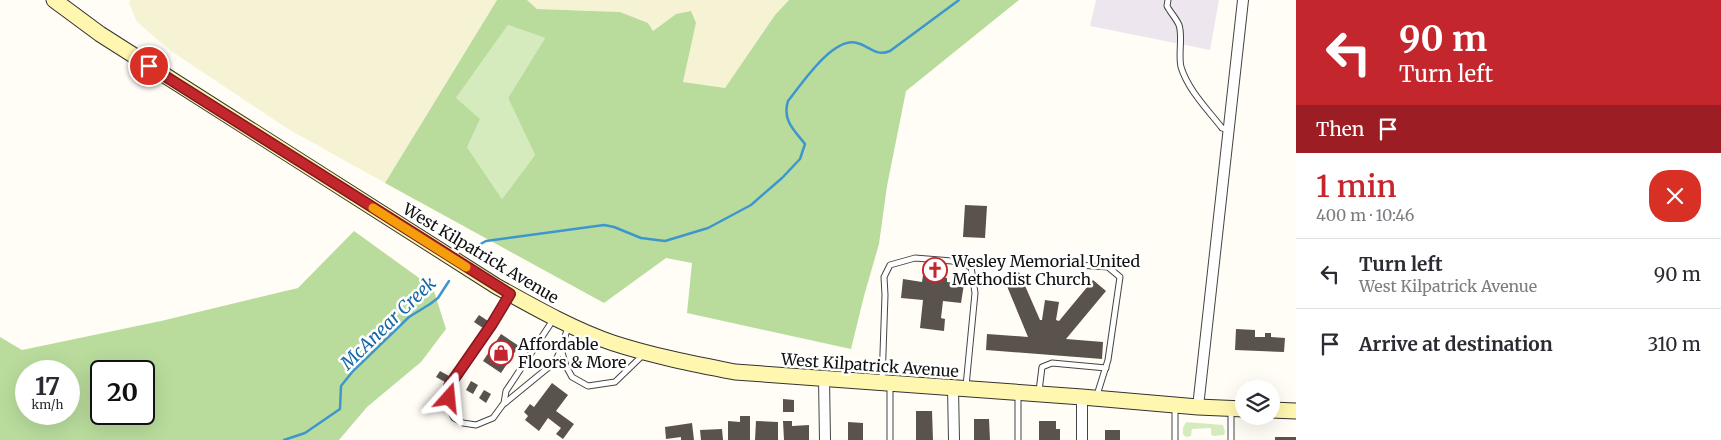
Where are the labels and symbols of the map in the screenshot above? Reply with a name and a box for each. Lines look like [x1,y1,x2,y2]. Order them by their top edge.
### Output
pin [128,45,170,87]
street label: West Kilpatrick Avenue [399,198,562,307]
place label: Wesley Memorial United Methodist Church [951,251,1140,289]
church icon: Wesley Memorial United Methodist Church [922,257,948,283]
water label: McAnear Creek [335,272,441,375]
place label: Affordable Floors & More [517,334,626,372]
shop icon: Affordable Floors & More [488,340,514,366]
street label: West Kilpatrick Avenue [779,349,960,381]
speed limit sign: 20 [90,360,155,425]
position arrow [422,371,474,423]

